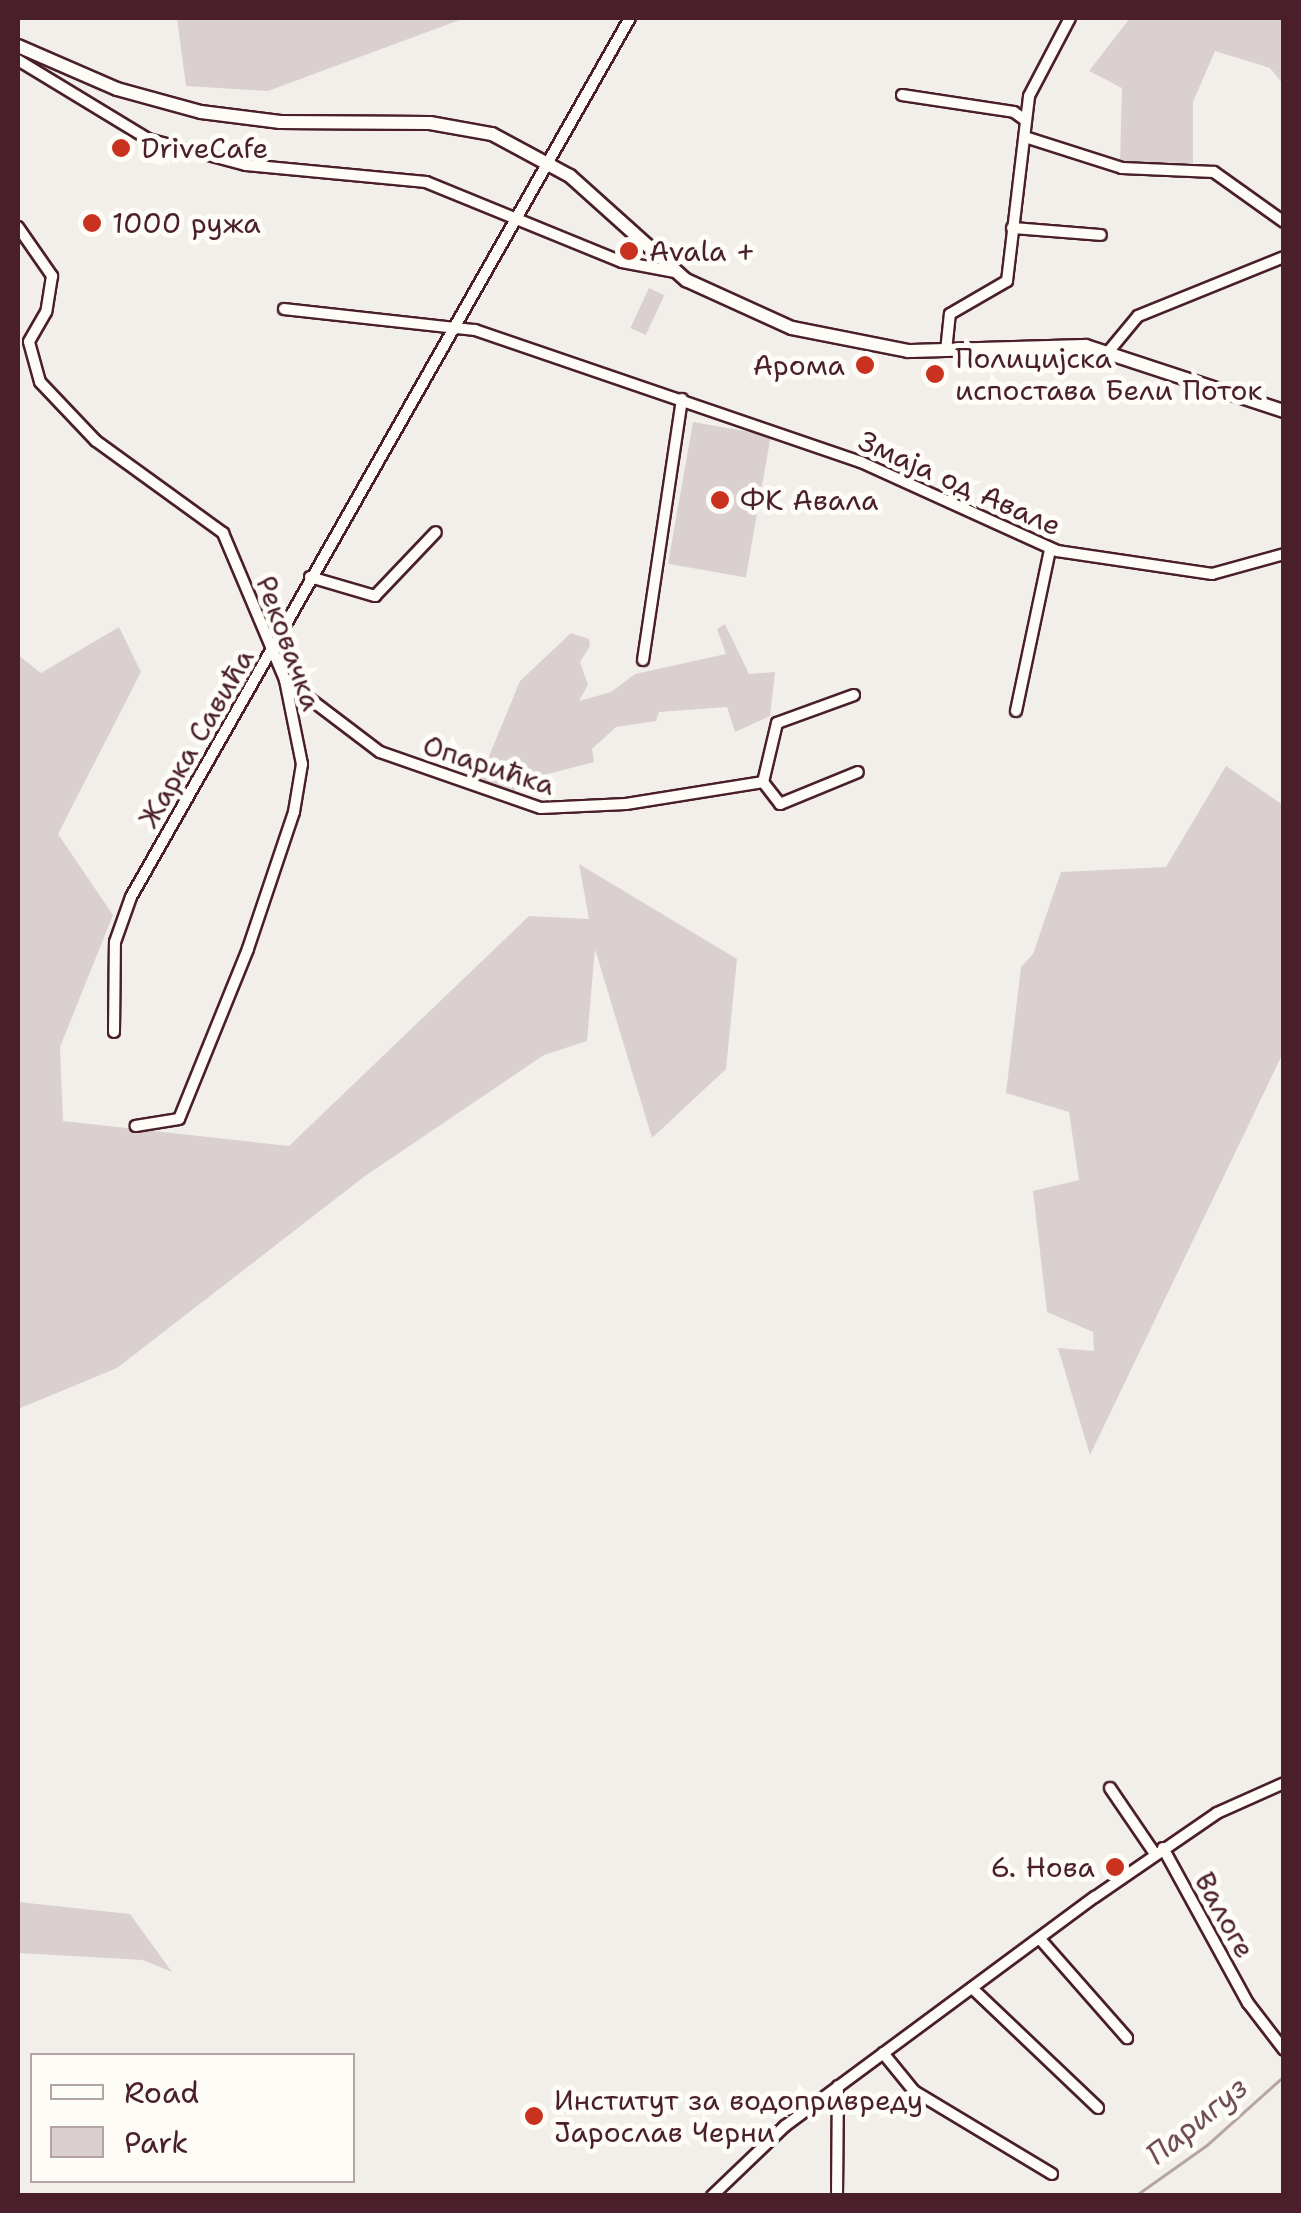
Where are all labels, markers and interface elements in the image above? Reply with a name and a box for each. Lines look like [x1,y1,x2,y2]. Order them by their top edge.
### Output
place label: DriveCafe [141,131,268,165]
marker: DriveCafe [110,137,132,159]
place label: 1000 ружа [112,206,261,240]
marker: 1000 ружа [81,212,103,234]
place label: Avala + [649,234,755,268]
marker: Avala + [618,240,640,262]
place label: Полицијска испостава Бели Поток [955,341,1262,407]
place label: Арома [753,348,845,382]
marker: Арома [854,354,876,376]
marker: Полицијска испостава Бели Поток [924,363,946,385]
street label: Змаја од Авале [854,423,1066,543]
place label: ФК Авала [740,483,878,517]
marker: ФК Авала [709,489,731,511]
street label: Рековачка [249,571,329,715]
street label: Жарка Савића [131,643,261,833]
street label: Опарићка [419,728,559,802]
place label: 6. Нова [990,1850,1095,1884]
marker: 6. Нова [1104,1856,1126,1878]
street label: Валоге [1188,1866,1262,1964]
legend [30,2053,355,2183]
water label: Паригуз [1139,2069,1255,2173]
text: Road [124,2072,199,2113]
place label: Институт за водопривреду Јарослав Черни [554,2083,923,2149]
marker: Институт за водопривреду Јарослав Черни [523,2105,545,2127]
text: Park [124,2122,188,2163]

